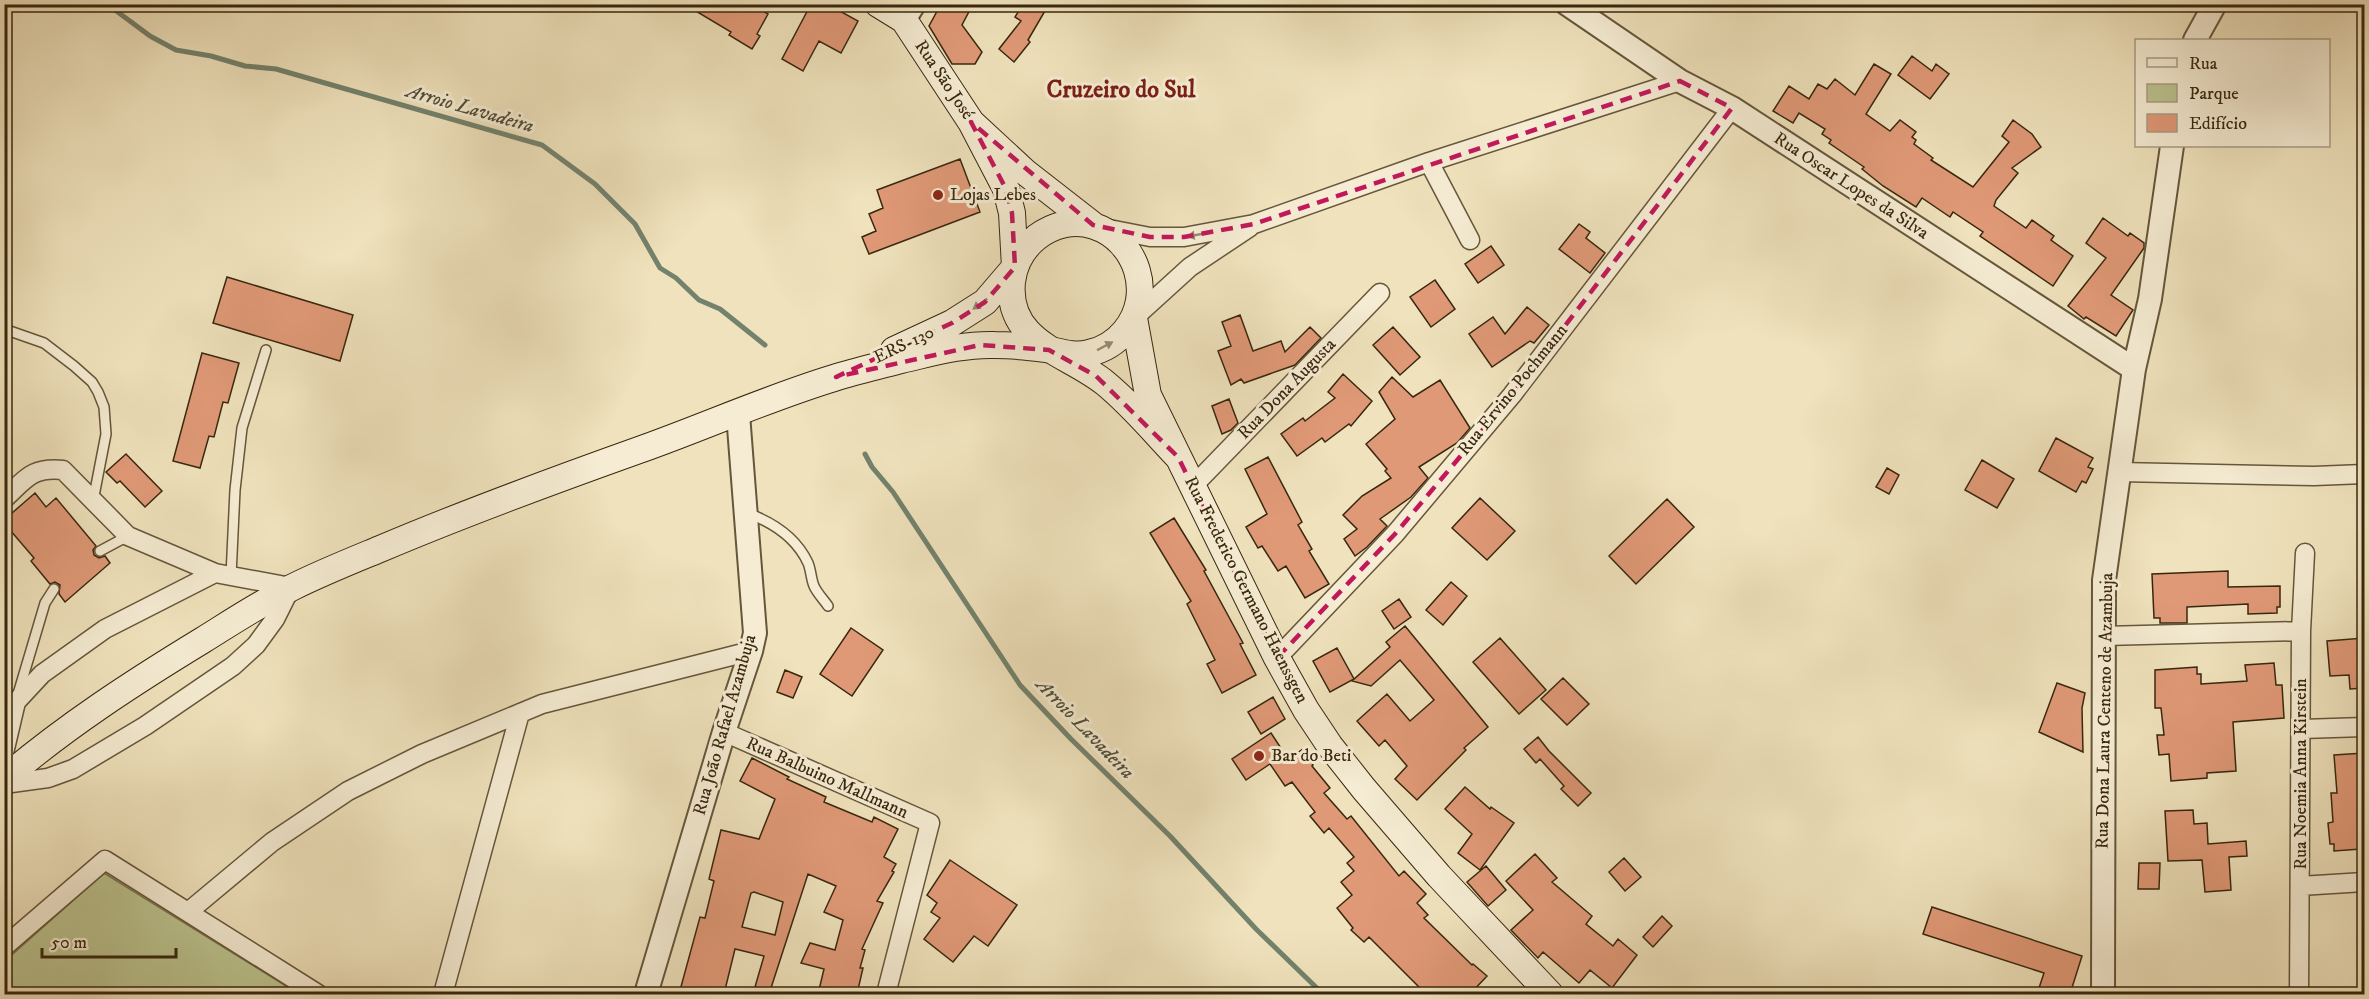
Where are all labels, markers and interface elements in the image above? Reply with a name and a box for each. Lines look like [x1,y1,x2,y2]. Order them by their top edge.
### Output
street label: Rua São José [909,36,979,124]
legend [2135,39,2330,147]
text: Rua [2189,53,2218,75]
district label: Cruzeiro do Sul [1047,75,1196,105]
water label: Arroio Lavadeira [402,78,536,139]
text: Parque [2189,83,2239,105]
text: Edifício [2189,113,2247,135]
street label: Rua Oscar Lopes da Silva [1769,128,1933,245]
place label: Lojas Lebes [950,184,1036,206]
marker: Lojas Lebes [931,188,945,202]
one-way arrow [1186,231,1205,240]
one-way arrow [972,298,988,311]
street label: Rua Ervino Pochmann [1453,320,1573,460]
street label: ERS-130 [870,321,938,369]
street label: Rua Dona Augusta [1233,334,1341,444]
one-way arrow [1097,341,1114,351]
street label: Rua Frederico Germano Haenssgen [1179,473,1313,708]
street label: Rua Dona Laura Centeno de Azambuja [2092,572,2118,849]
street label: Rua João Rafael Azambuja [689,632,761,818]
water label: Arroio Lavadeira [1029,672,1140,785]
street label: Rua Noemia Anna Kirstein [2290,678,2312,870]
street label: Rua Balbuino Mallmann [742,732,912,824]
place label: Bar do Beti [1271,745,1351,767]
marker: Bar do Beti [1252,749,1266,763]
scale bar [42,921,176,959]
text: 50 m [51,932,87,954]

